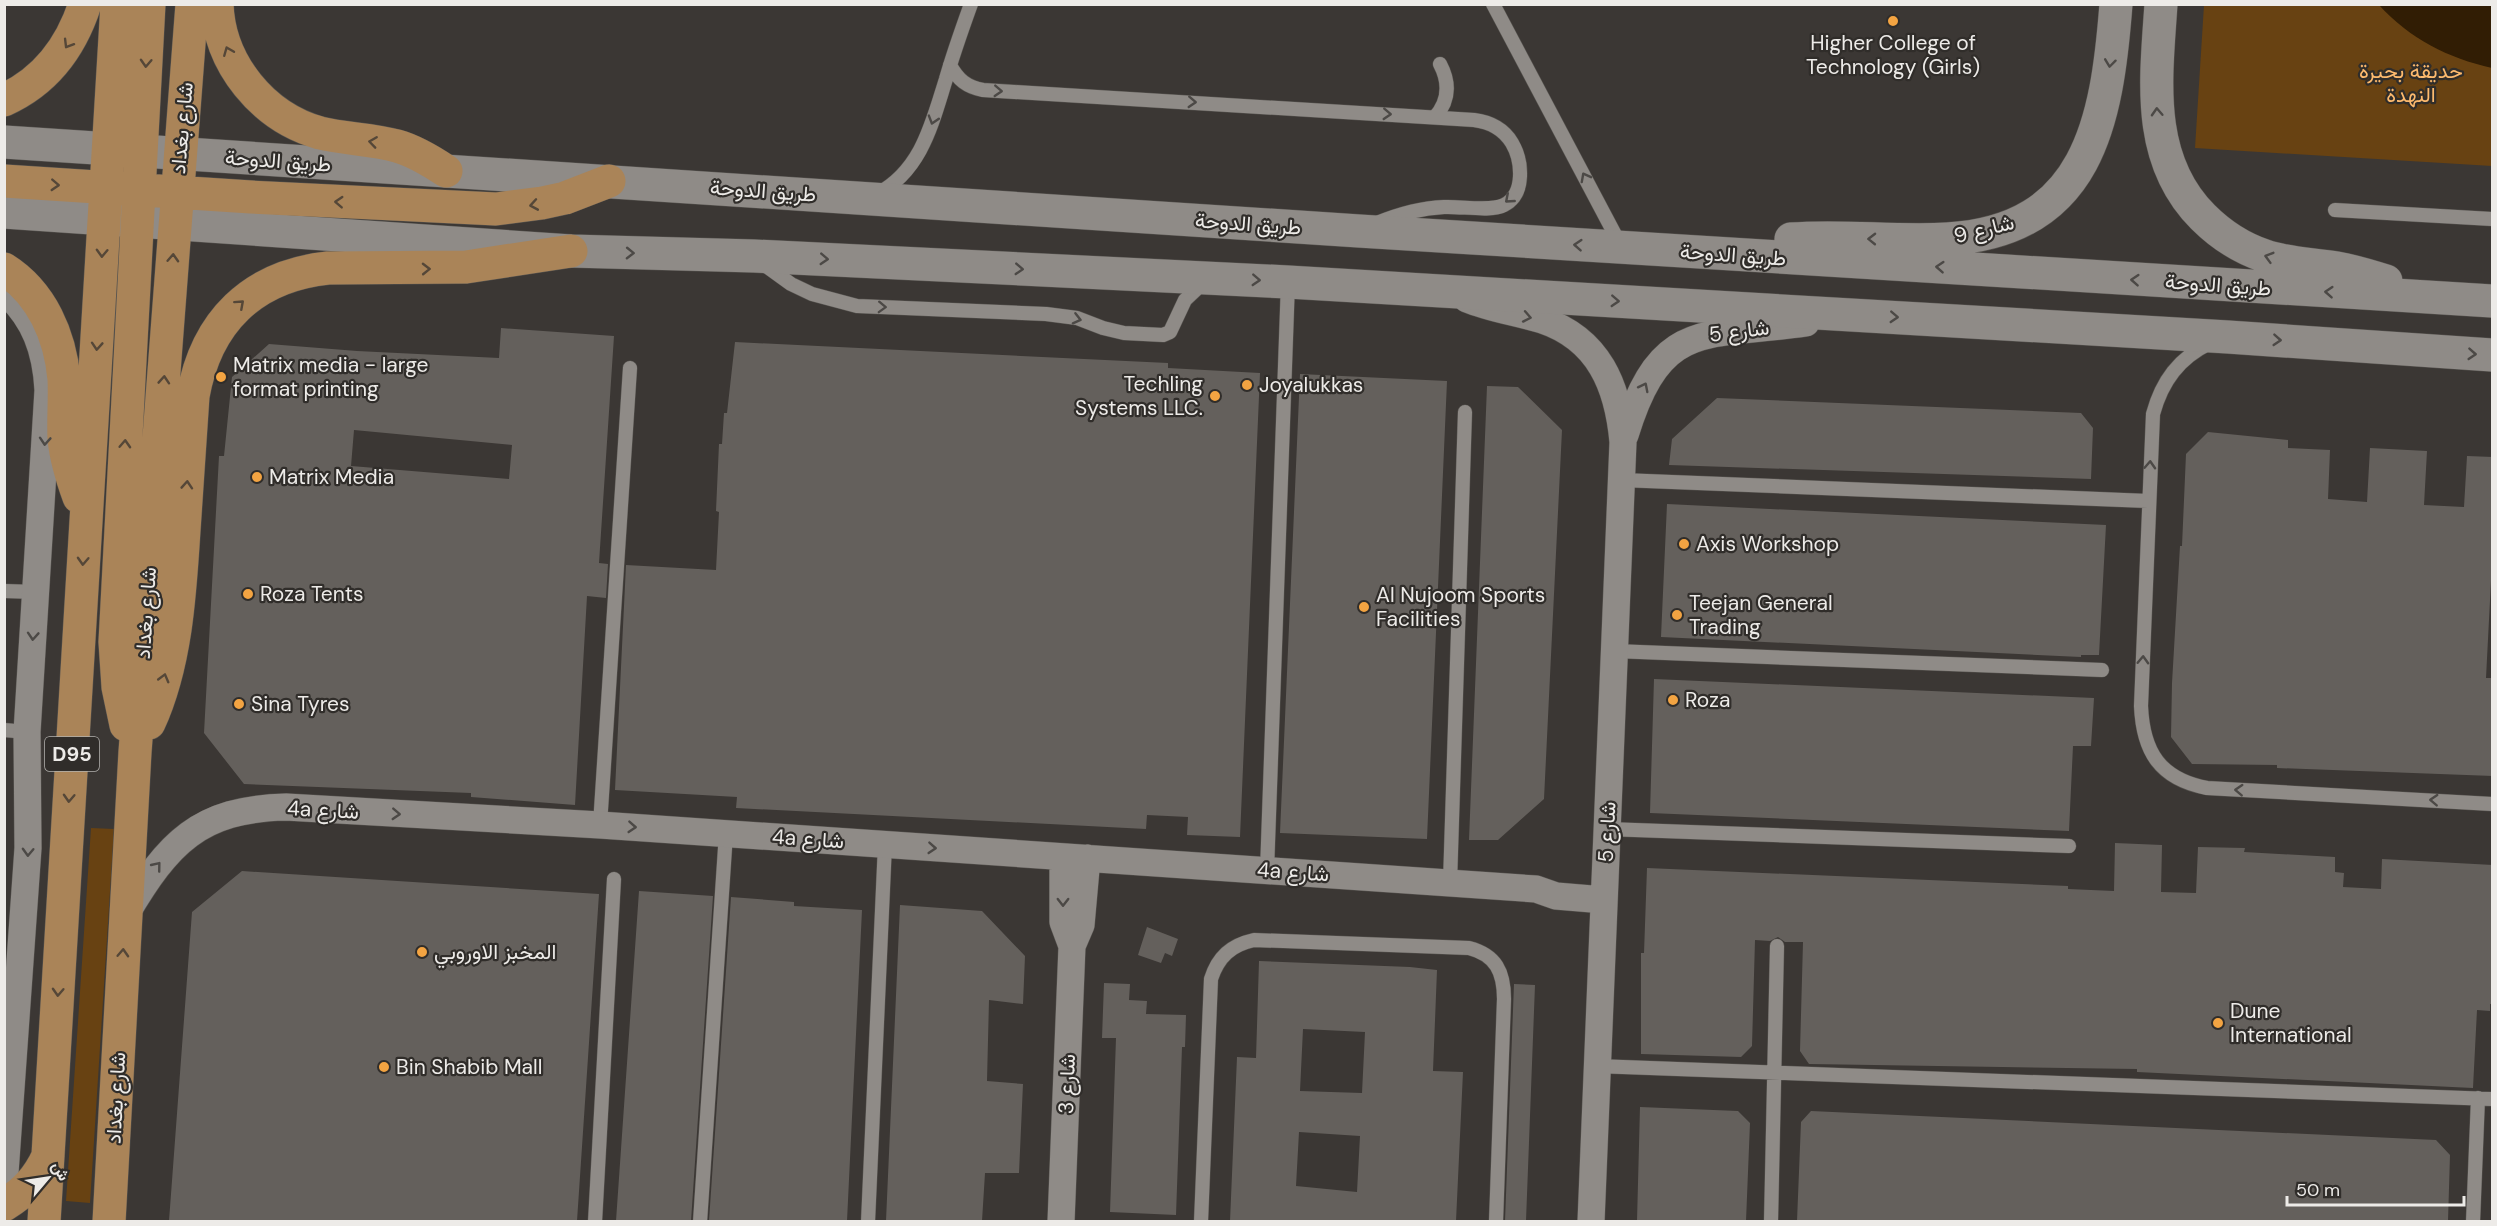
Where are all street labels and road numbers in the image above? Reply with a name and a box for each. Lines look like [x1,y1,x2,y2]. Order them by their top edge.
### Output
street label: شارع بغداد [164,81,200,175]
street label: طريق الدوحة [224,143,332,179]
street label: طريق الدوحة [709,173,817,209]
street label: طريق الدوحة [1194,206,1302,242]
street label: شارع 9 [1951,208,2017,250]
street label: طريق الدوحة [1679,237,1787,273]
street label: طريق الدوحة [2164,267,2272,303]
street label: شارع 5 [1707,313,1771,349]
street label: شارع بغداد [129,566,163,660]
road number: D95 [45,737,99,771]
street label: 4a شارع [286,794,360,826]
street label: شارع 5 [1591,801,1623,863]
street label: 4a شارع [771,823,845,855]
street label: 4a شارع [1256,856,1330,888]
street label: شارع بغداد [100,1051,132,1145]
street label: شارع 3 [1052,1053,1082,1115]

